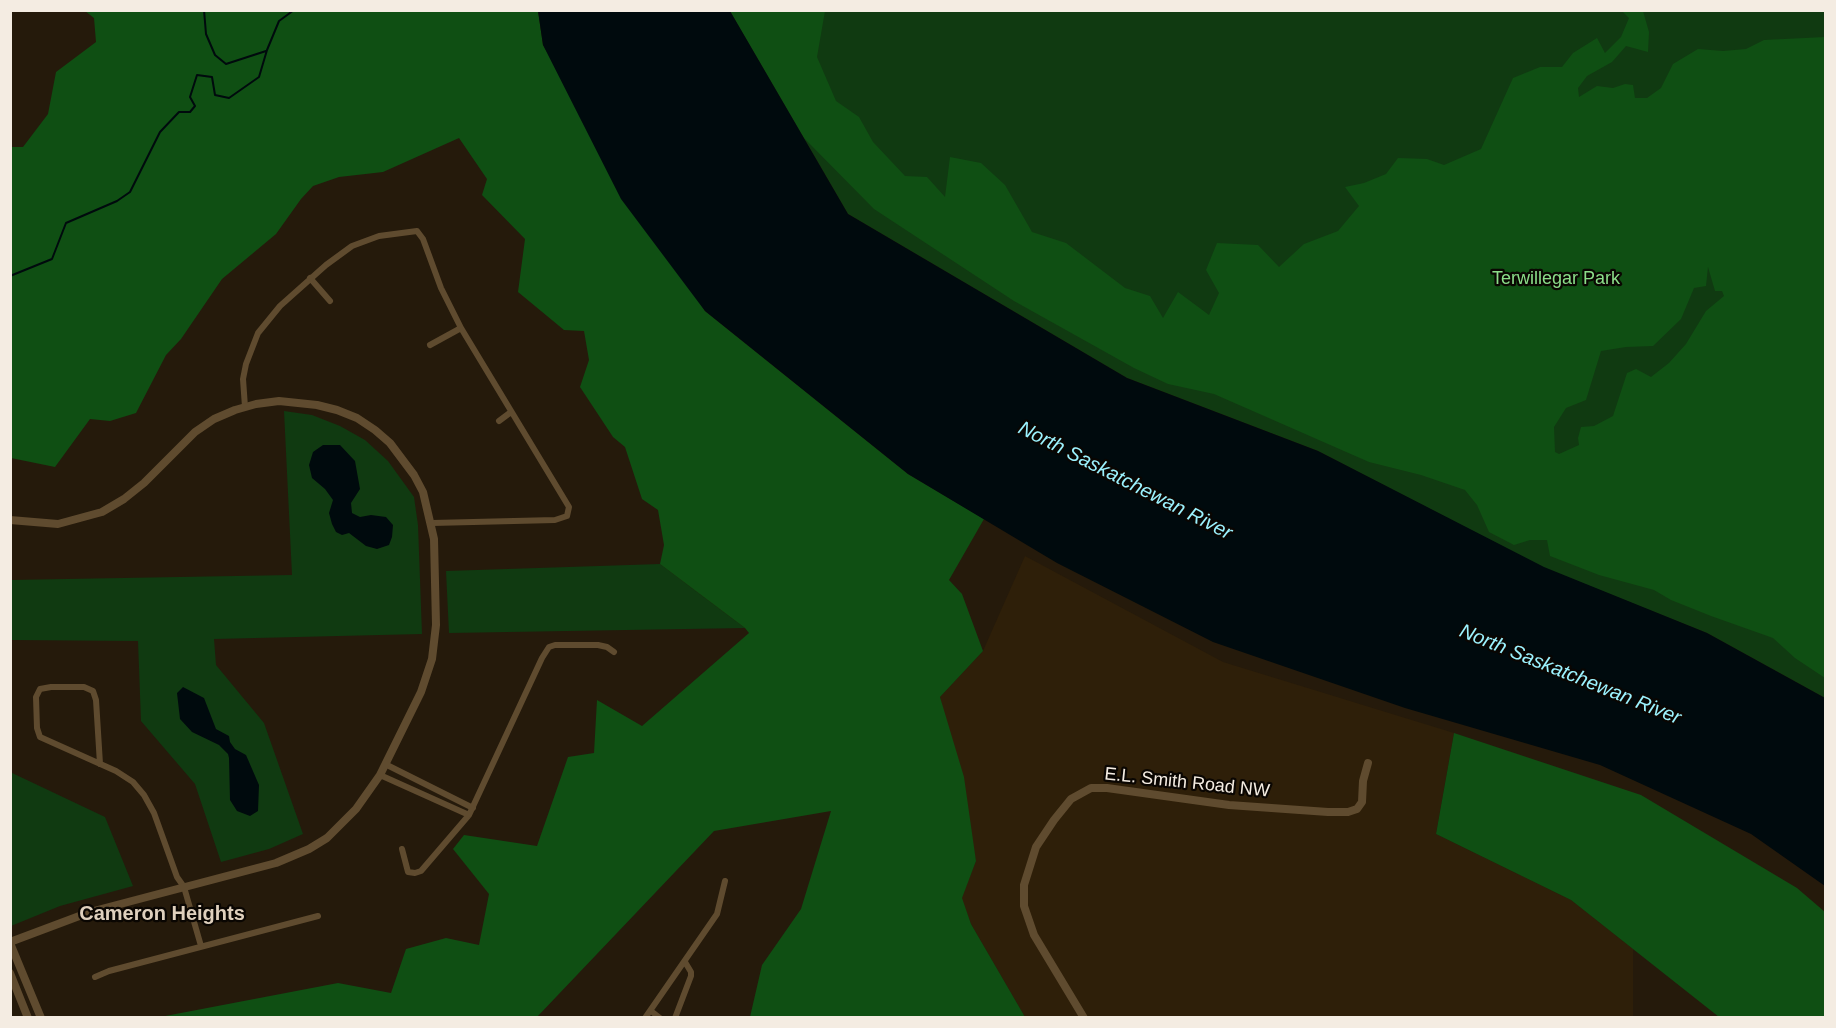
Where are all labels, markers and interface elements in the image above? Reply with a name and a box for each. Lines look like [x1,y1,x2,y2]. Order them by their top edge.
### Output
park label: Terwillegar Park [1492,268,1620,290]
water label: North Saskatchewan River [1014,417,1236,545]
water label: North Saskatchewan River [1456,620,1684,730]
street label: E.L. Smith Road NW [1103,764,1271,802]
district label: Cameron Heights [79,902,245,926]

